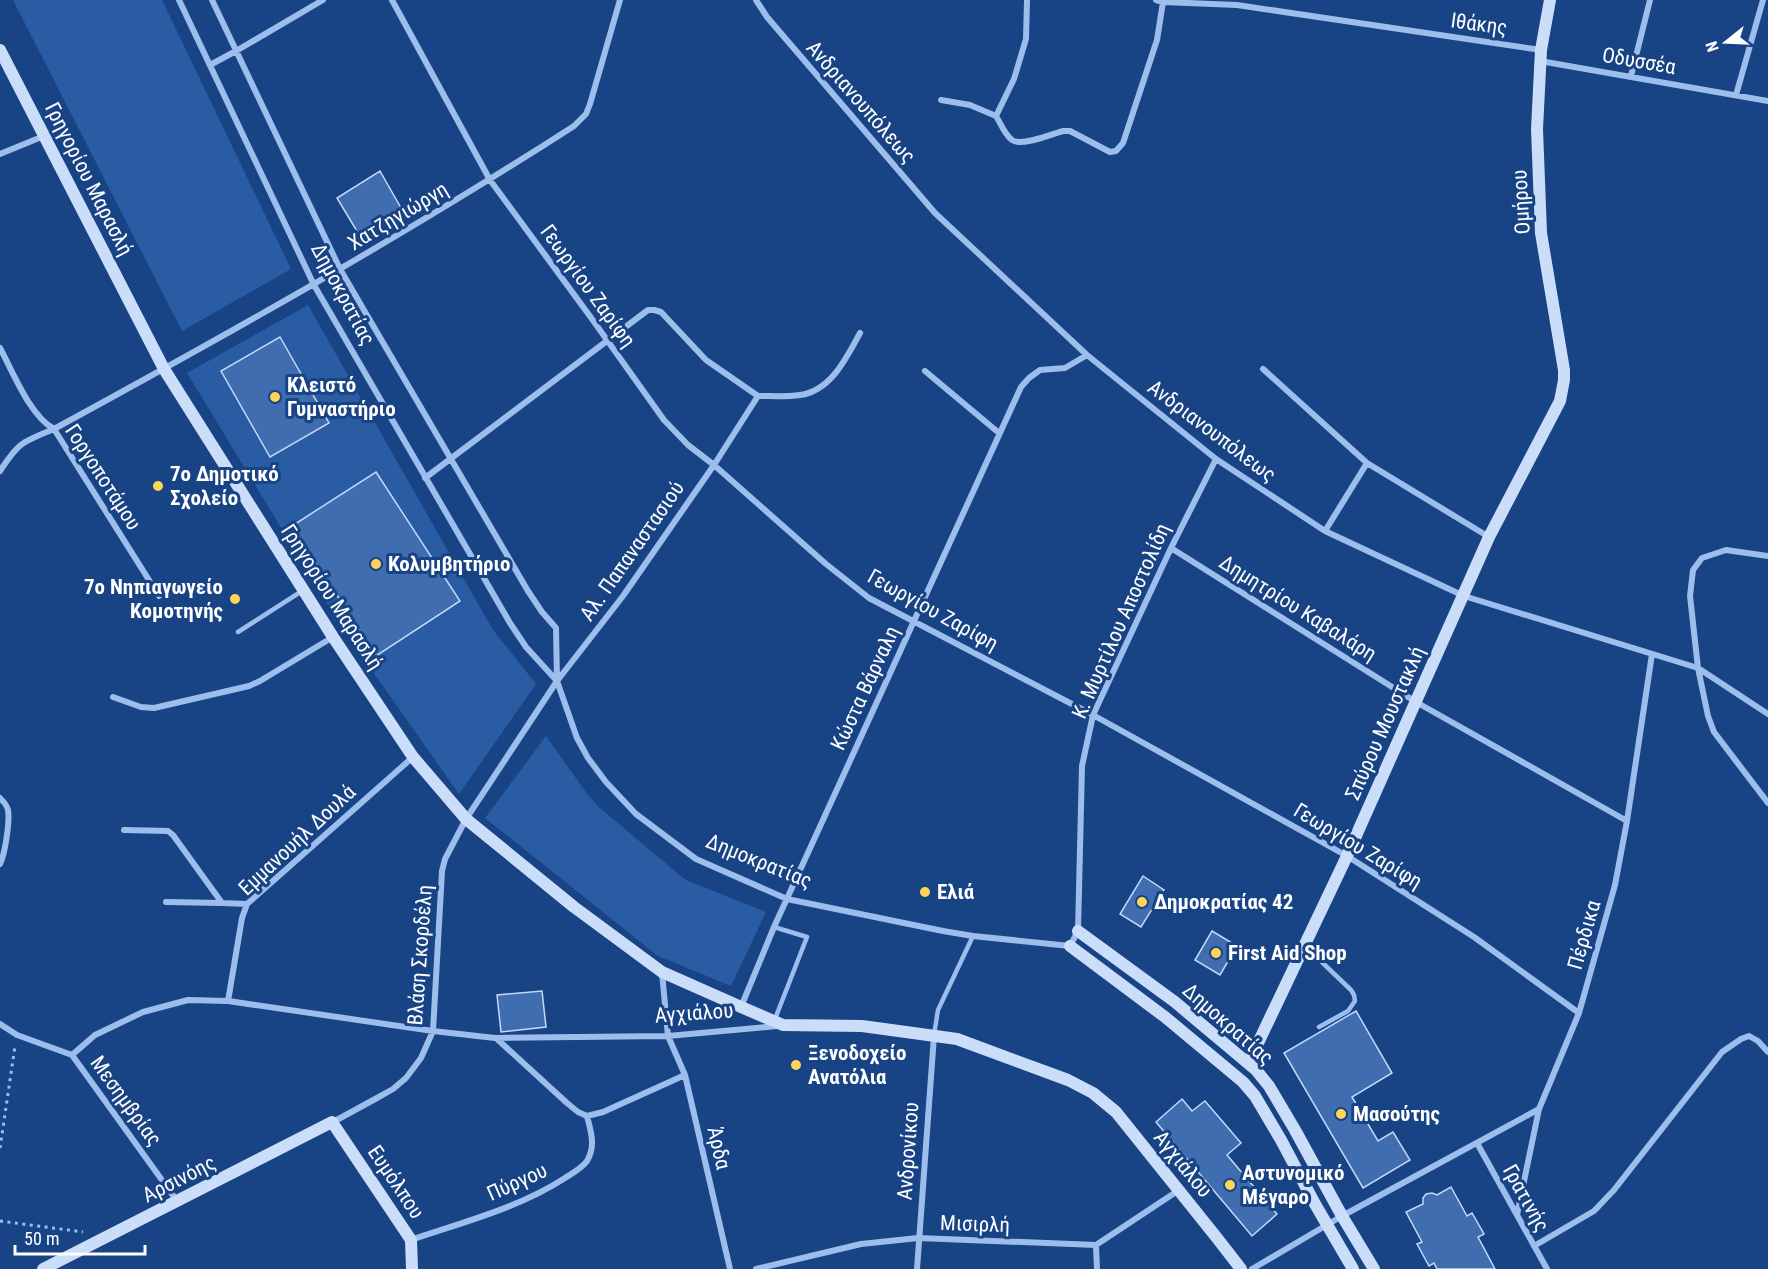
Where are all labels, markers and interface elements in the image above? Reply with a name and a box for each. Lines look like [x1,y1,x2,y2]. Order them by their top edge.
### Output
street label: Ιθάκης [1449,8,1509,40]
north arrow [1696,12,1756,72]
street label: Ανδριανουπόλεως [801,36,921,168]
text: N [1702,39,1723,54]
street label: Οδυσσέα [1600,43,1678,79]
street label: Γρηγορίου Μαρασλή [40,98,138,260]
street label: Ομήρου [1507,169,1535,235]
street label: Χατζηγιώργη [344,177,452,255]
street label: Γεωργίου Ζαρίφη [536,220,640,352]
street label: Δημοκρατίας [306,239,380,349]
place label: Κλειστό Γυμναστήριο [287,373,396,421]
street label: Ανδριανουπόλεως [1143,375,1281,487]
marker: Κλειστό Γυμναστήριο [268,390,282,404]
street label: Γοργοποτάμου [60,420,146,534]
place label: 7ο Δημοτικό Σχολείο [170,462,279,510]
street label: Αλ. Παπαναστασιού [575,477,689,625]
marker: 7ο Δημοτικό Σχολείο [151,479,165,493]
street label: Γρηγορίου Μαρασλή [276,520,388,674]
street label: Κ. Μυρτίλου Αποστολίδη [1067,520,1175,722]
street label: Δημητρίου Καβαλάρη [1215,550,1381,666]
place label: Κολυμβητήριο [388,552,511,576]
marker: Κολυμβητήριο [369,557,383,571]
street label: Γεωργίου Ζαρίφη [864,564,1002,656]
place label: 7ο Νηπιαγωγείο Κομοτηνής [84,575,223,623]
marker: 7ο Νηπιαγωγείο Κομοτηνής [228,592,242,606]
street label: Κώστα Βάρναλη [826,622,904,754]
street label: Σπύρου Μουστακλή [1340,643,1430,803]
street label: Εμμανουήλ Δουλά [234,779,361,900]
street label: Γεωργίου Ζαρίφη [1289,798,1427,894]
street label: Δημοκρατίας [703,829,815,893]
place label: Ελιά [937,880,975,904]
street label: Βλάση Σκορδέλη [403,884,437,1026]
marker: Ελιά [918,885,932,899]
place label: Δημοκρατίας 42 [1154,890,1293,914]
marker: Δημοκρατίας 42 [1135,895,1149,909]
street label: Πέρδικα [1563,897,1605,972]
place label: First Aid Shop [1228,941,1347,965]
marker: First Aid Shop [1209,946,1223,960]
street label: Δημοκρατίας [1178,978,1278,1070]
street label: Αγχιάλου [654,998,734,1028]
place label: Ξενοδοχείο Ανατόλια [808,1041,907,1089]
street label: Μεσημβρίας [85,1051,167,1151]
marker: Ξενοδοχείο Ανατόλια [789,1058,803,1072]
street label: Ανδρονίκου [893,1101,923,1201]
place label: Μασούτης [1353,1102,1440,1126]
marker: Μασούτης [1334,1107,1348,1121]
street label: Άρδα [702,1124,736,1172]
street label: Αγχιάλου [1149,1126,1217,1202]
street label: Ευμόλπου [363,1141,429,1223]
street label: Αρσινόης [138,1150,220,1208]
street label: Πύργου [483,1158,551,1206]
street label: Γρατινής [1498,1160,1554,1236]
place label: Αστυνομικό Μέγαρο [1242,1161,1345,1209]
marker: Αστυνομικό Μέγαρο [1223,1178,1237,1192]
street label: Μισιρλή [940,1211,1010,1237]
scale bar [15,1218,146,1256]
text: 50 m [24,1228,59,1249]

